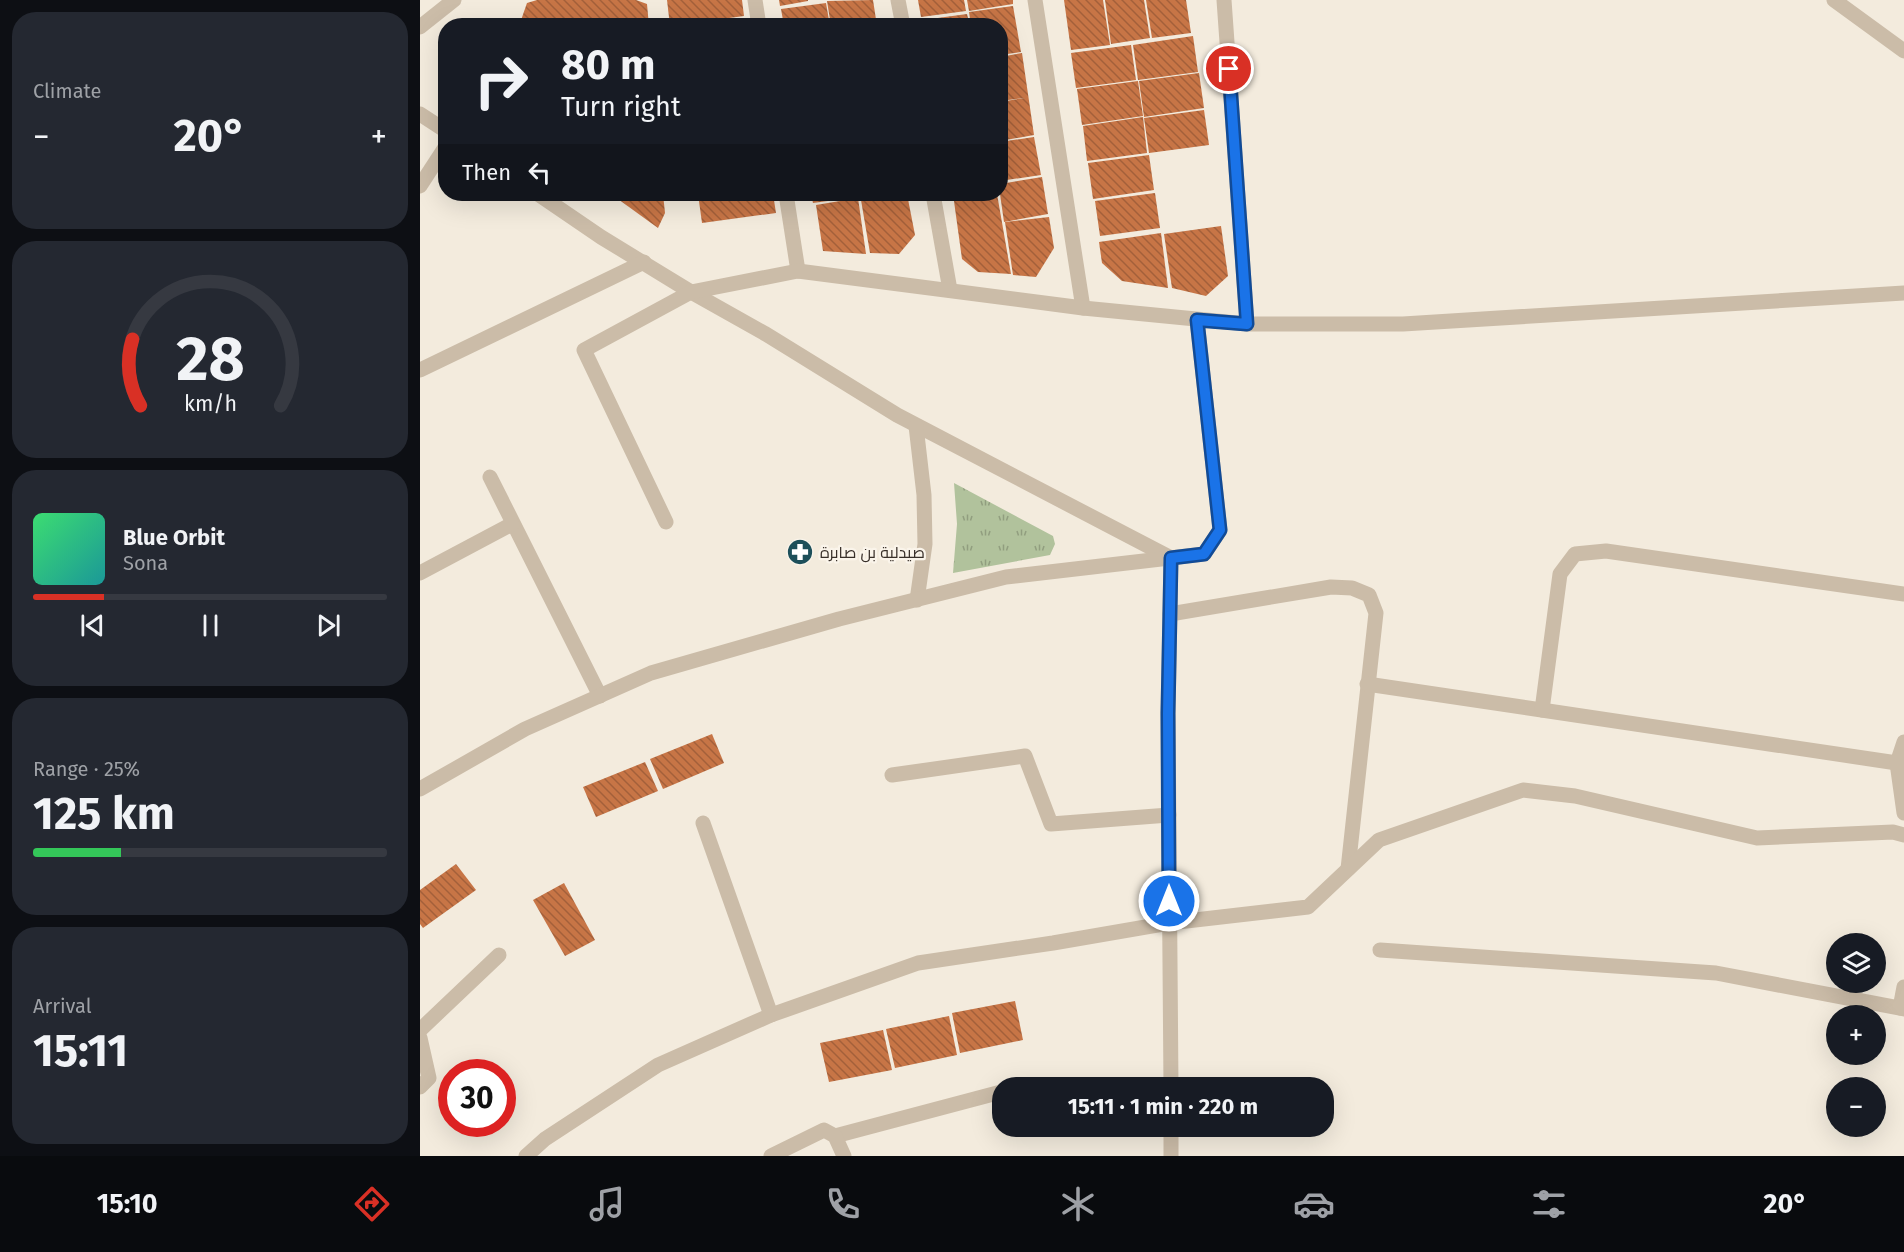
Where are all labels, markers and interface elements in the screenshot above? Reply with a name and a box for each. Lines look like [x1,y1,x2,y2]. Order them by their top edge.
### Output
text: 80 m [561,40,655,90]
icon: right [462,42,540,120]
pin [1203,43,1254,94]
icon: arrive [1212,52,1245,85]
text: Climate [33,79,101,103]
text: Turn right [561,91,681,123]
text: 20° [173,109,247,163]
text: − [33,117,50,157]
text: + [371,117,387,157]
icon: left [523,156,556,189]
text: Then [462,159,511,186]
text: 28 [176,322,244,397]
text: km/h [183,392,237,418]
text: Blue Orbit [123,524,225,551]
pharmacy icon: صيدلية بن صابرة [785,537,815,567]
place label: صيدلية بن صابرة [820,543,925,563]
text: Sona [123,551,168,575]
icon: previous [76,609,109,642]
icon: pause [194,609,227,642]
icon: next [312,609,345,642]
text: Range · 25% [33,757,140,781]
text: 125 km [33,787,175,841]
position arrow [1137,869,1201,933]
map controls [1826,933,1886,1137]
button: layers [1826,933,1886,993]
text: Arrival [33,994,92,1018]
button: + [1826,1005,1886,1065]
text: 15:11 [33,1024,128,1078]
speed limit sign: 30 [438,1059,516,1137]
button: − [1826,1077,1886,1137]
text: 15:11 · 1 min · 220 m [1068,1093,1258,1120]
icon: directions [351,1183,393,1225]
icon: music [586,1183,628,1225]
icon: phone [822,1183,864,1225]
icon: climate [1057,1183,1099,1225]
icon: car [1293,1183,1335,1225]
icon: filters [1528,1183,1570,1225]
text: 15:10 [97,1188,158,1220]
text: 20° [1763,1188,1807,1220]

